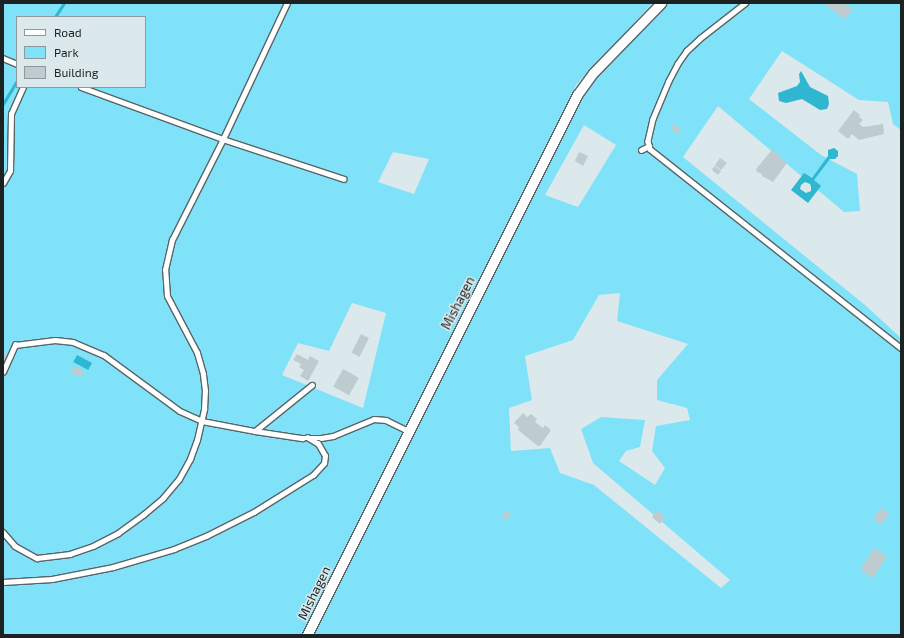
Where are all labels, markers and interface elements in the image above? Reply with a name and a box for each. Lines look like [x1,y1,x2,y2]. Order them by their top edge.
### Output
legend [16,16,146,88]
text: Road [54,25,82,39]
text: Park [54,45,79,59]
text: Building [54,65,98,79]
street label: Mishagen [438,274,478,332]
street label: Mishagen [294,564,334,622]

